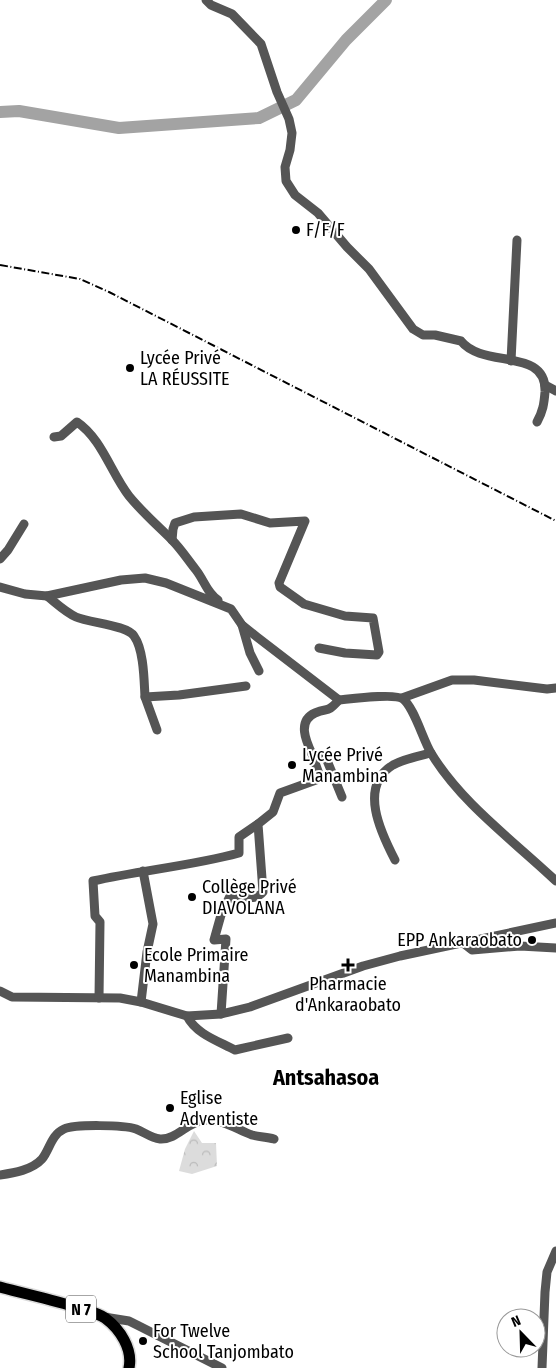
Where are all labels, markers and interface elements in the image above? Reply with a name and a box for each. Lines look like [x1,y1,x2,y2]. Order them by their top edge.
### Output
place label: F/F/F [306,219,345,241]
marker: F/F/F [290,224,302,236]
place label: Lycée Privé LA RÉUSSITE [140,347,230,390]
marker: Lycée Privé LA RÉUSSITE [124,362,136,374]
place label: Lycée Privé Manambina [302,744,388,787]
marker: Lycée Privé Manambina [286,759,298,771]
place label: Collège Privé DIAVOLANA [202,876,297,919]
marker: Collège Privé DIAVOLANA [186,891,198,903]
place label: EPP Ankaraobato [397,929,522,951]
marker: EPP Ankaraobato [526,934,538,946]
place label: Ecole Primaire Manambina [144,944,249,987]
marker: Ecole Primaire Manambina [128,959,140,971]
marker: Pharmacie d'Ankaraobato [342,959,354,971]
place label: Pharmacie d'Ankaraobato [295,973,401,1016]
district label: Antsahasoa [272,1064,379,1091]
place label: Eglise Adventiste [180,1087,258,1130]
marker: Eglise Adventiste [164,1102,176,1114]
road number: N 7 [66,1296,96,1322]
north arrow [496,1308,546,1358]
text: N [509,1312,523,1331]
place label: For Twelve School Tanjombato [153,1320,294,1363]
marker: For Twelve School Tanjombato [137,1335,149,1347]

